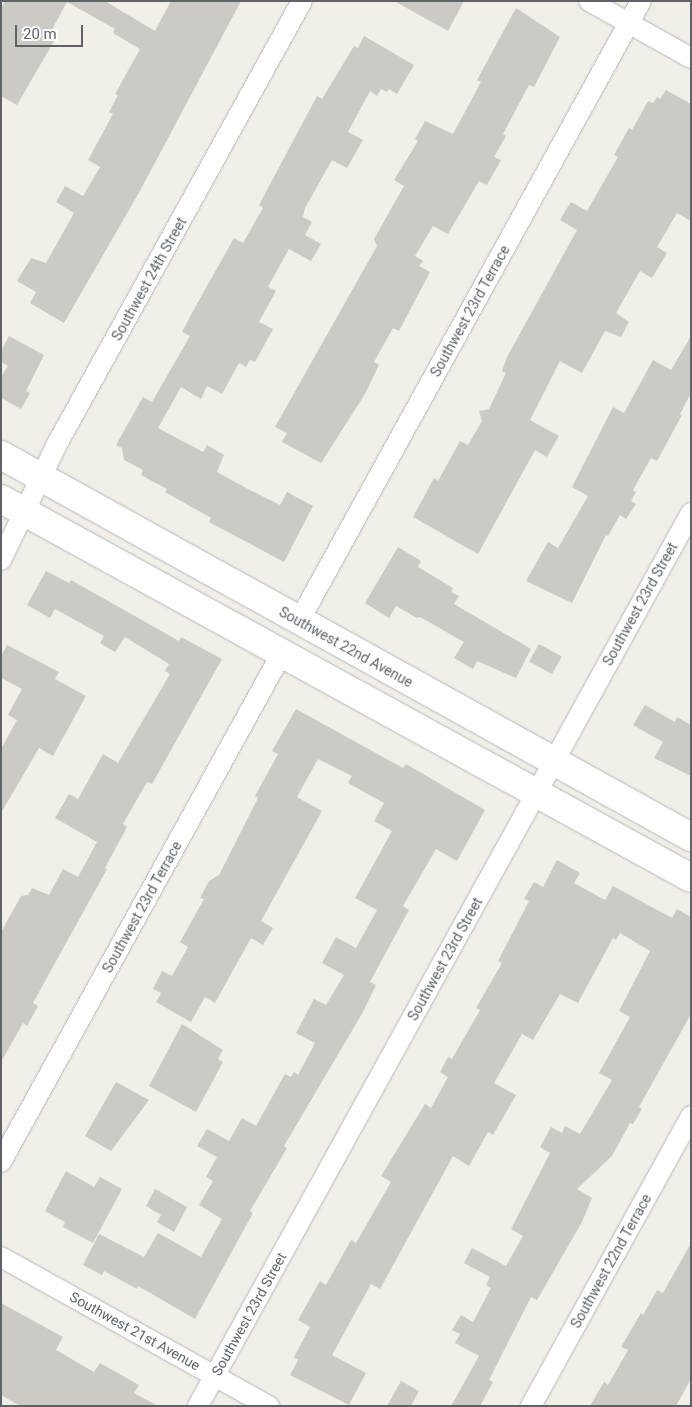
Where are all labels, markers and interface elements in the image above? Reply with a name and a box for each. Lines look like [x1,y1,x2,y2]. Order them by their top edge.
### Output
scale bar [18,15,85,47]
text: 20 m [23,25,57,43]
street label: Southwest 24th Street [108,215,190,343]
street label: Southwest 23rd Terrace [427,242,513,380]
street label: Southwest 23rd Street [599,539,681,669]
street label: Southwest 22nd Avenue [276,603,416,691]
street label: Southwest 23rd Terrace [99,838,185,976]
street label: Southwest 23rd Street [404,894,486,1024]
street label: Southwest 22nd Terrace [567,1191,655,1331]
street label: Southwest 23rd Street [208,1249,290,1379]
street label: Southwest 21st Avenue [67,1288,203,1374]

